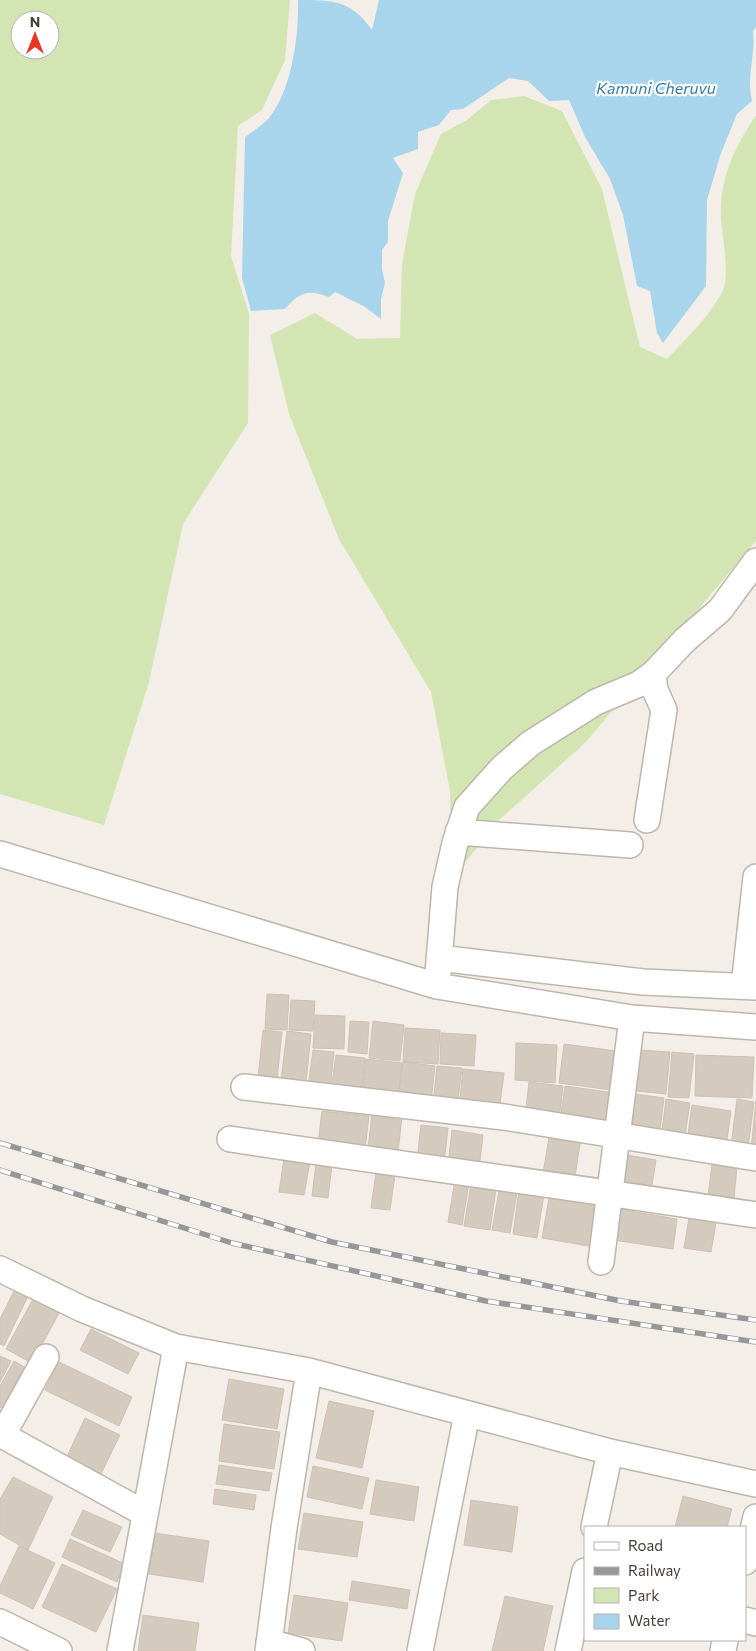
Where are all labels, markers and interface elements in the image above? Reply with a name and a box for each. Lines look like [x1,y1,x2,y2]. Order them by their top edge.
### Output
north arrow [10,10,60,60]
text: N [30,13,40,30]
water label: Kamuni Cheruvu [596,78,716,97]
legend [584,1526,746,1641]
text: Road [628,1536,663,1554]
text: Railway [628,1561,681,1579]
text: Park [628,1586,659,1604]
text: Water [628,1611,670,1629]

